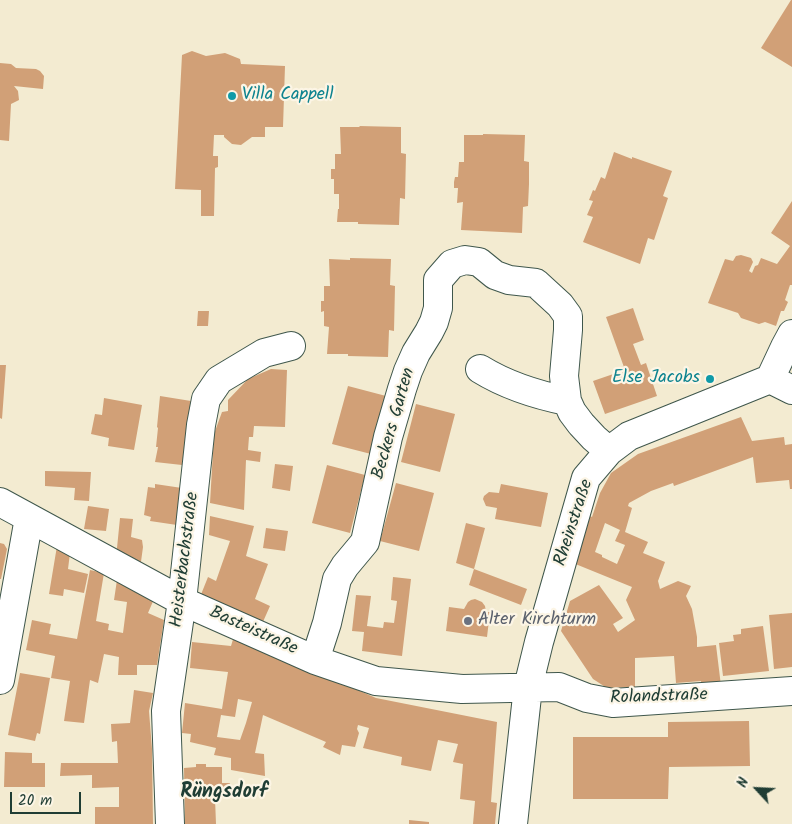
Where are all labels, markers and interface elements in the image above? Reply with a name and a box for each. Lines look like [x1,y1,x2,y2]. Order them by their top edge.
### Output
place label: Villa Cappell [242,85,334,107]
marker: Villa Cappell [226,90,238,102]
street label: Beckers Garten [369,366,421,482]
place label: Else Jacobs [612,368,700,390]
marker: Else Jacobs [704,373,716,385]
street label: Rheinstraße [551,477,599,569]
street label: Heisterbachstraße [167,491,205,629]
street label: Basteistraße [205,603,301,661]
place label: Alter Kirchturm [478,610,596,632]
marker: Alter Kirchturm [462,615,474,627]
street label: Rolandstraße [610,686,708,710]
north arrow [732,764,782,814]
text: N [732,774,755,791]
scale bar [12,782,84,814]
district label: Rüngsdorf [180,782,268,806]
text: 20 m [18,789,52,813]

